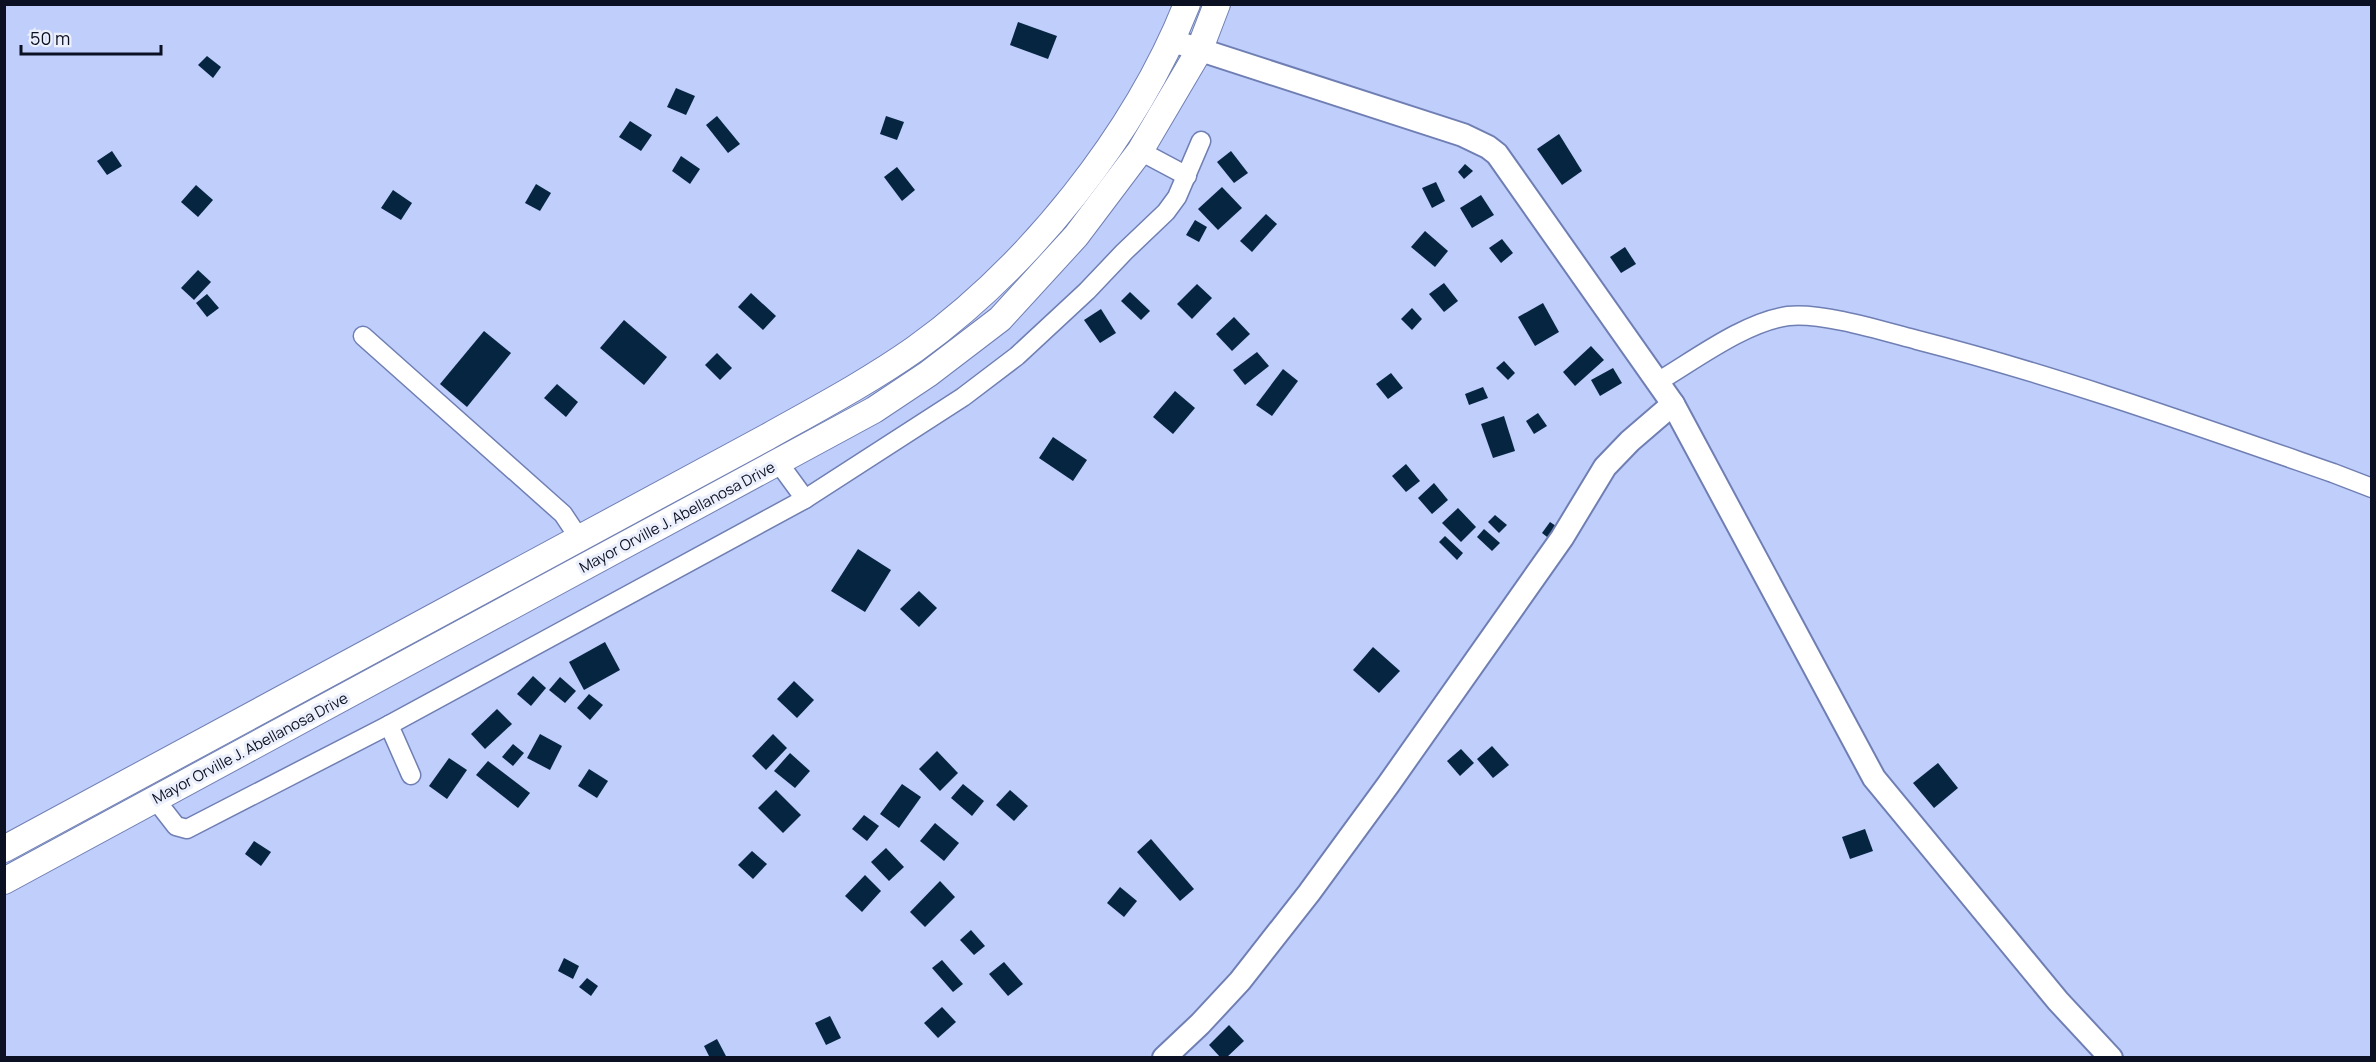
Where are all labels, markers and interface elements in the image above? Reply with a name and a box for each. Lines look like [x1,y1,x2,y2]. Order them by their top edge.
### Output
scale bar [21,18,160,56]
text: 50 m [30,26,70,50]
street label: Mayor Orville J. Abellanosa Drive [575,456,779,578]
street label: Mayor Orville J. Abellanosa Drive [148,687,352,809]

